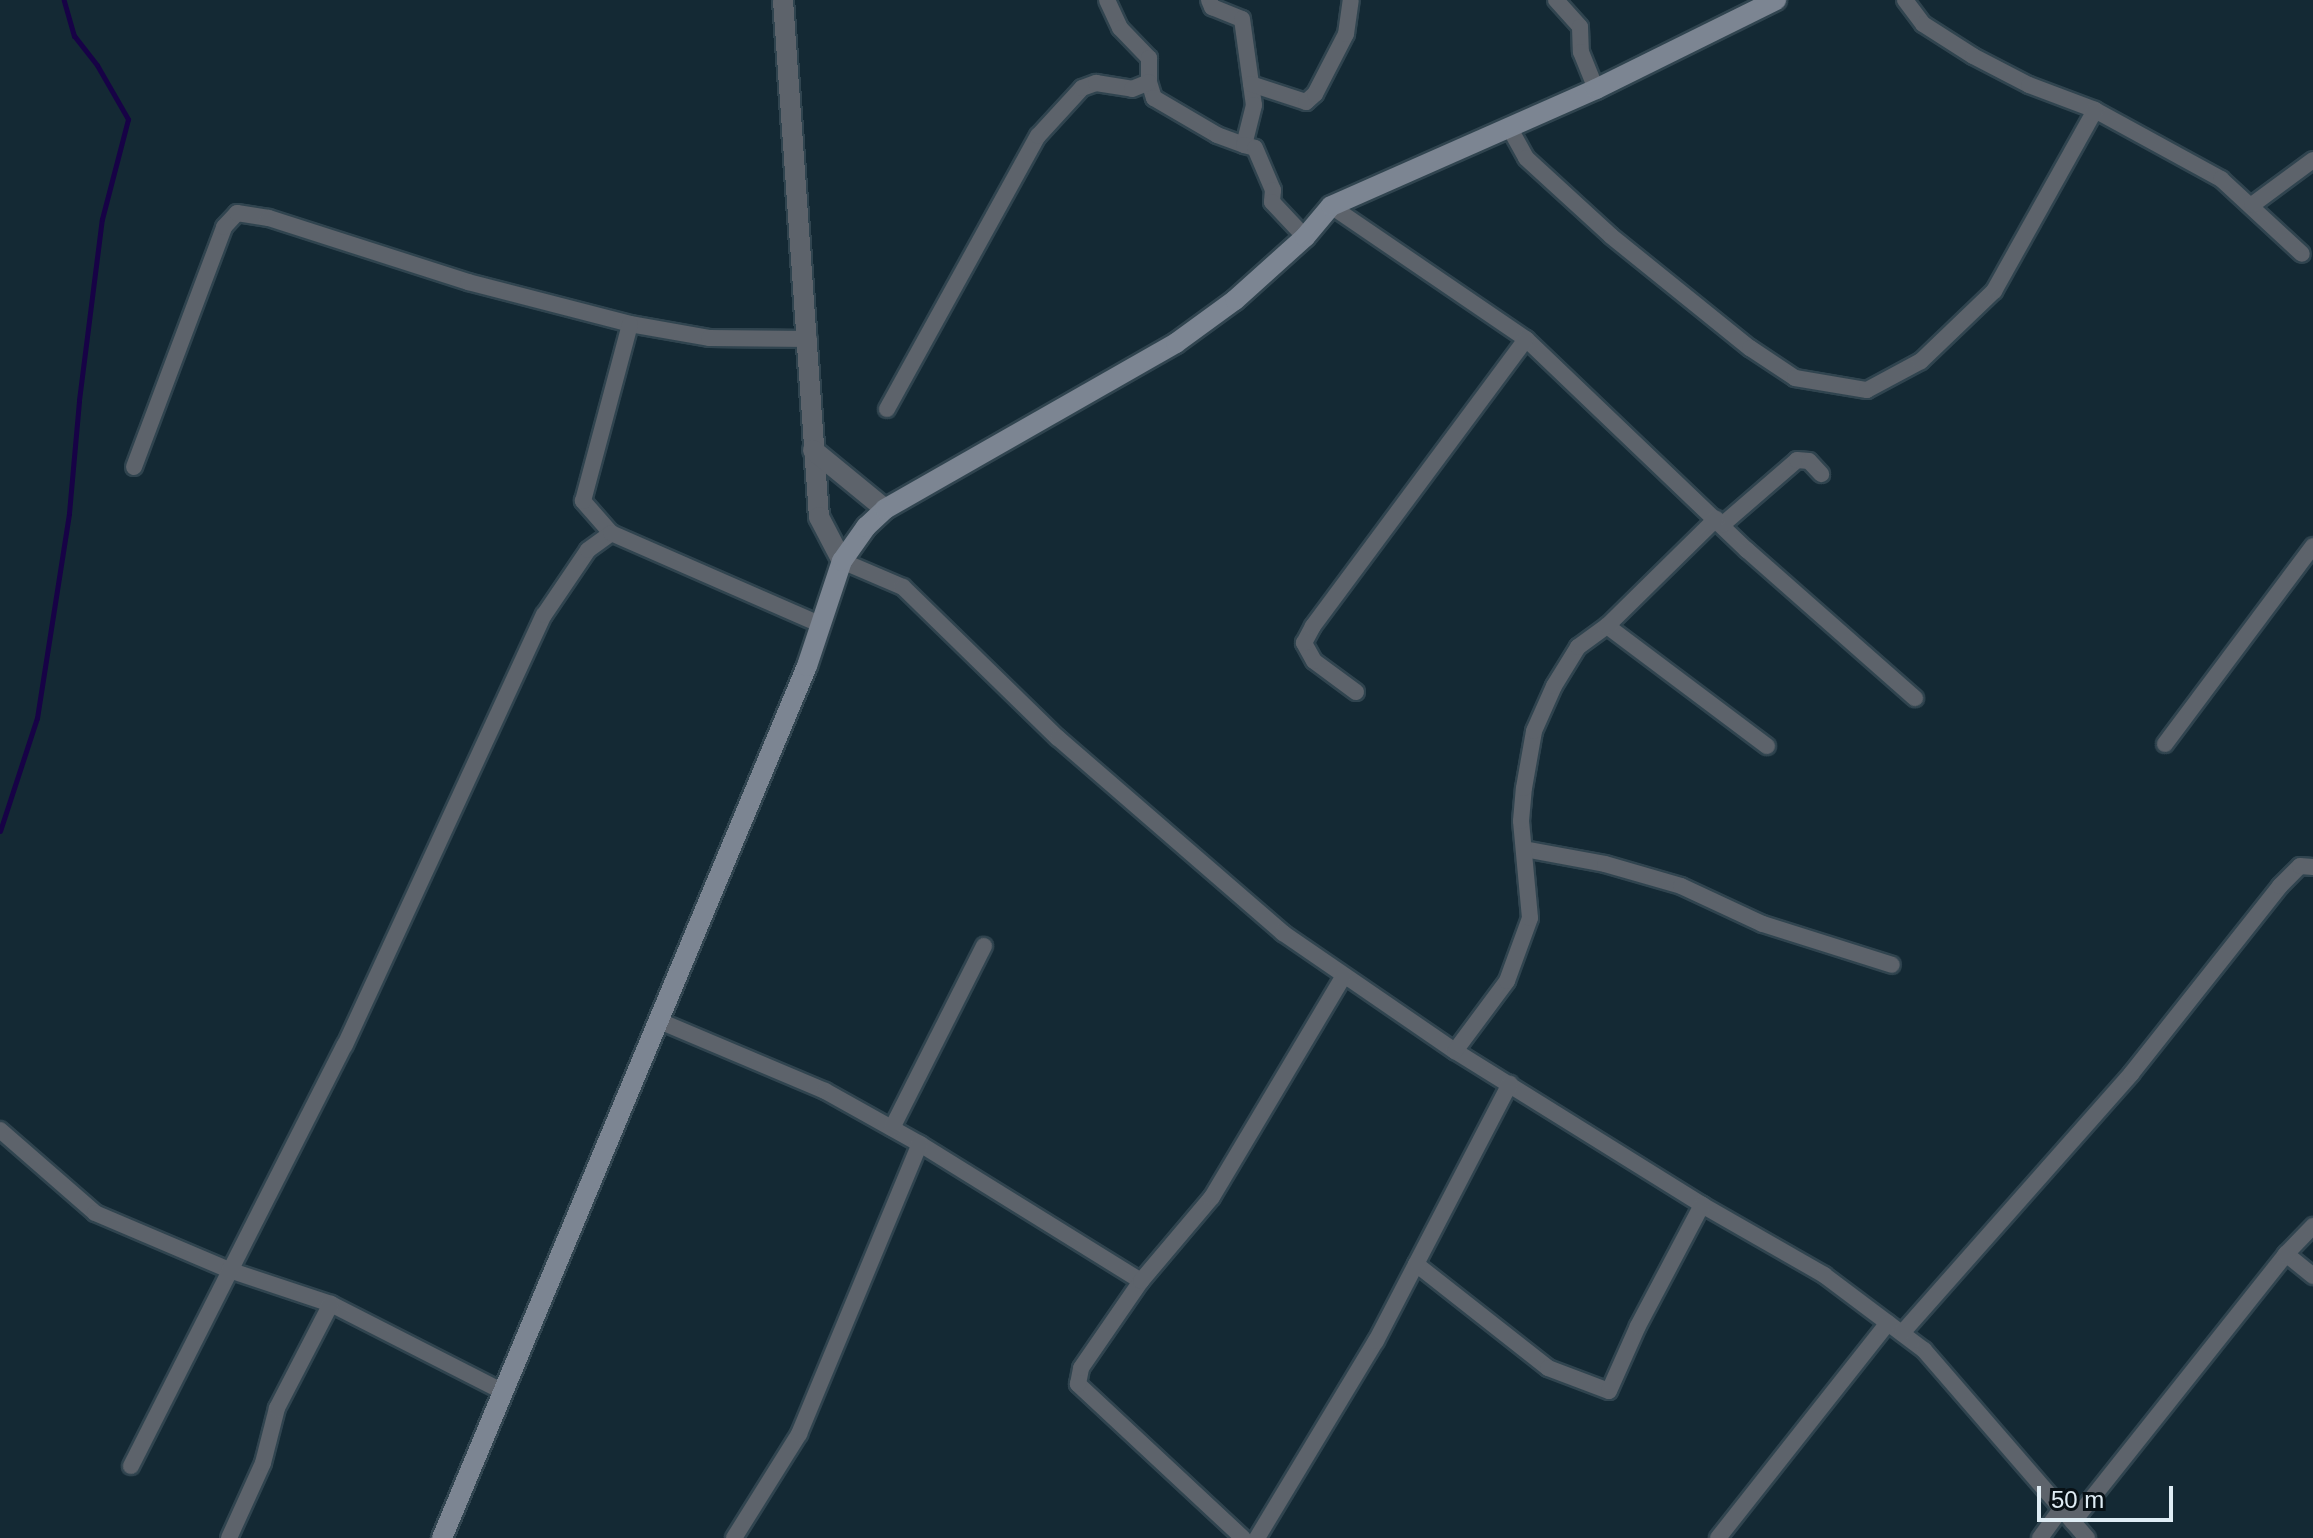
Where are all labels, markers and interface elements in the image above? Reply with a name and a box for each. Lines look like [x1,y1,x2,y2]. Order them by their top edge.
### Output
scale bar [2041,1470,2177,1520]
text: 50 m [2051,1486,2104,1513]

